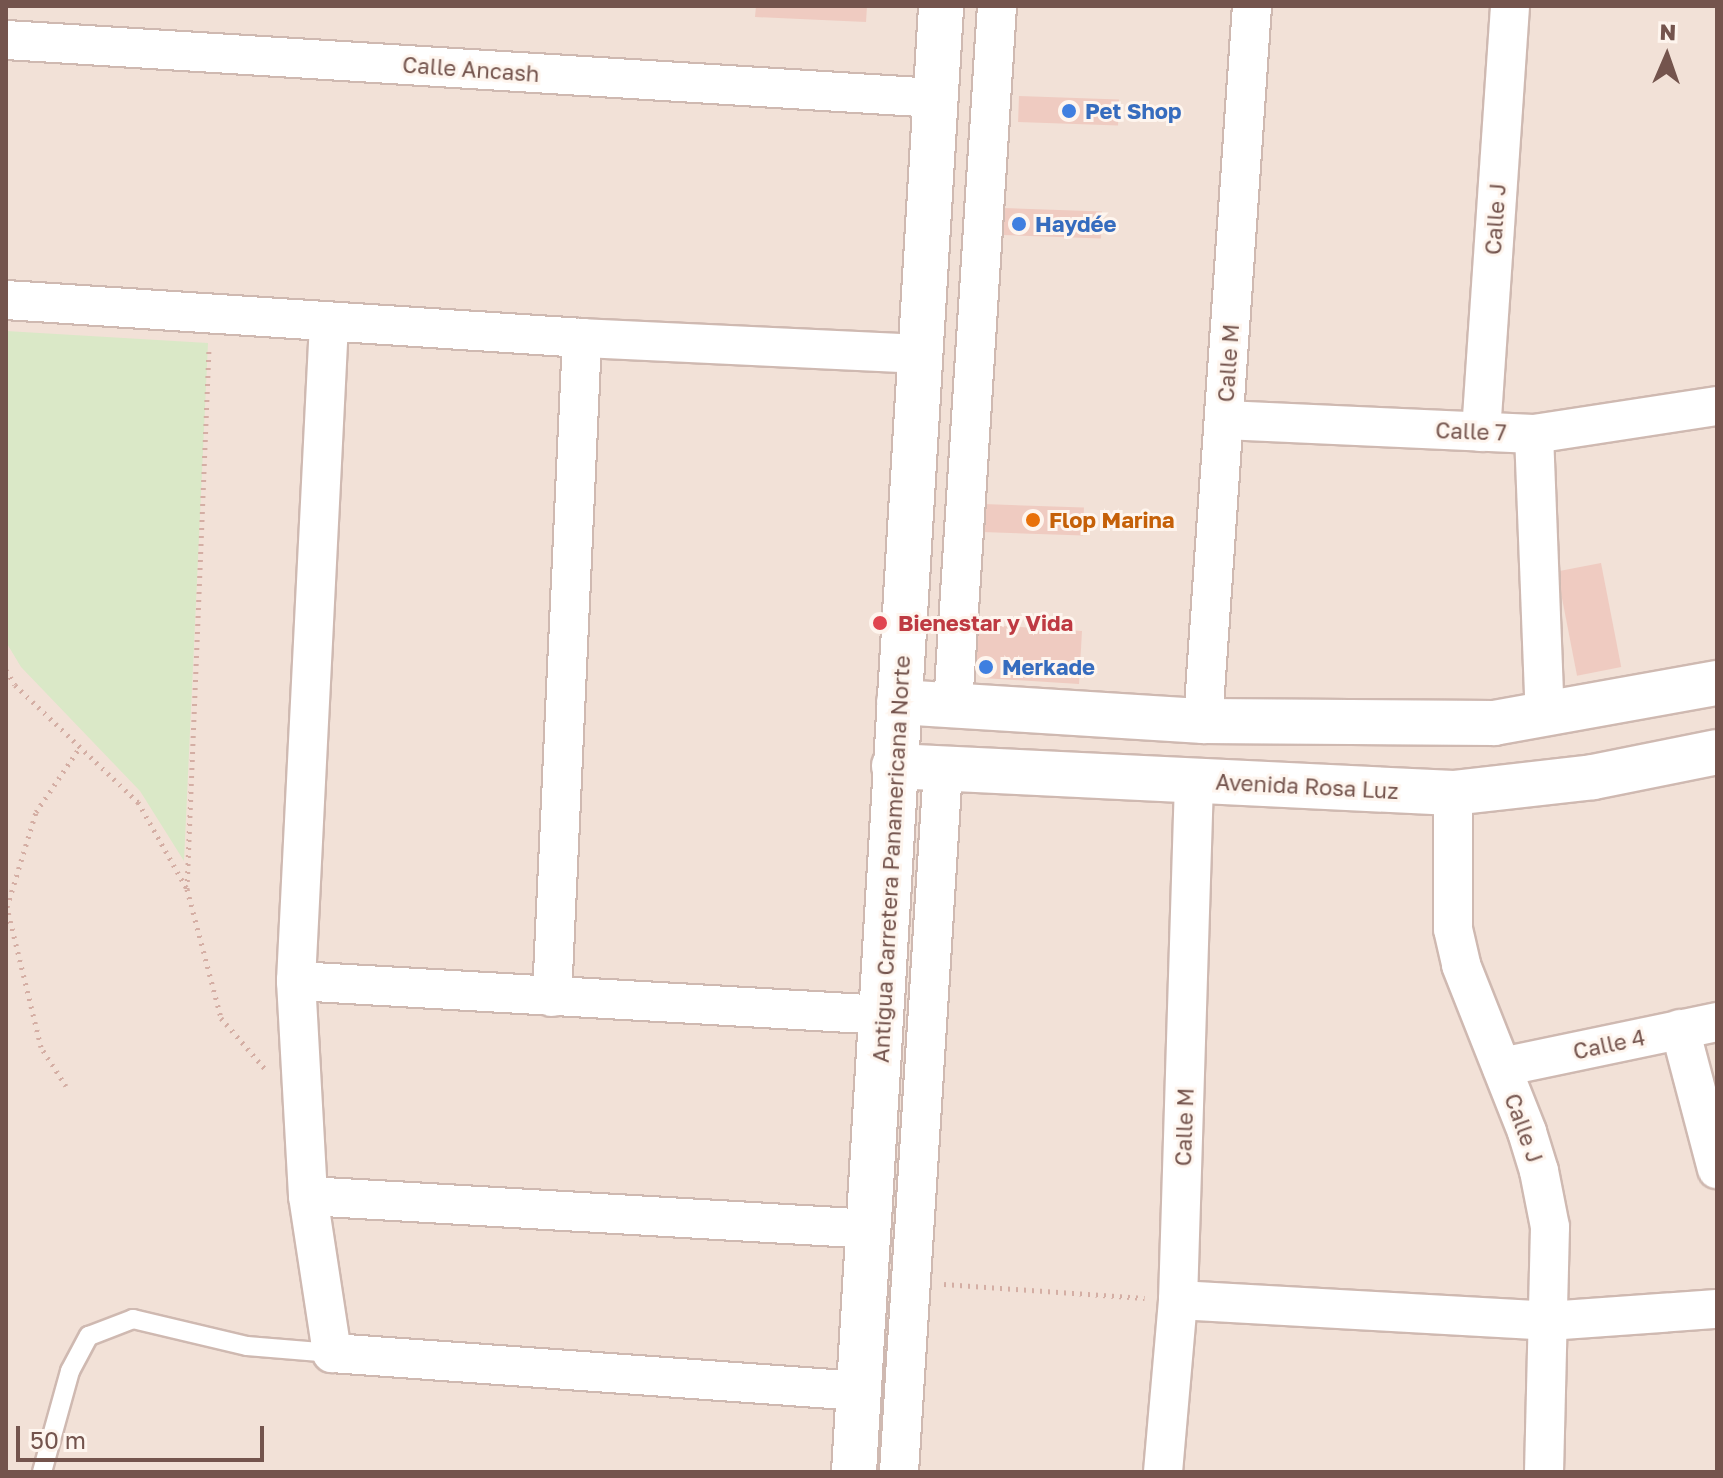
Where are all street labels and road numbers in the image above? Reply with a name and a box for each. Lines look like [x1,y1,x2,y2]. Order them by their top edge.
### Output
street label: Calle Ancash [402,51,540,87]
street label: Calle J [1479,182,1511,256]
street label: Calle M [1212,323,1244,403]
street label: Calle 7 [1435,417,1507,445]
street label: Antigua Carretera Panamericana Norte [867,655,915,1063]
street label: Avenida Rosa Luz [1215,768,1399,804]
street label: Calle 4 [1571,1024,1647,1064]
street label: Calle M [1169,1087,1199,1167]
street label: Calle J [1499,1090,1549,1166]

